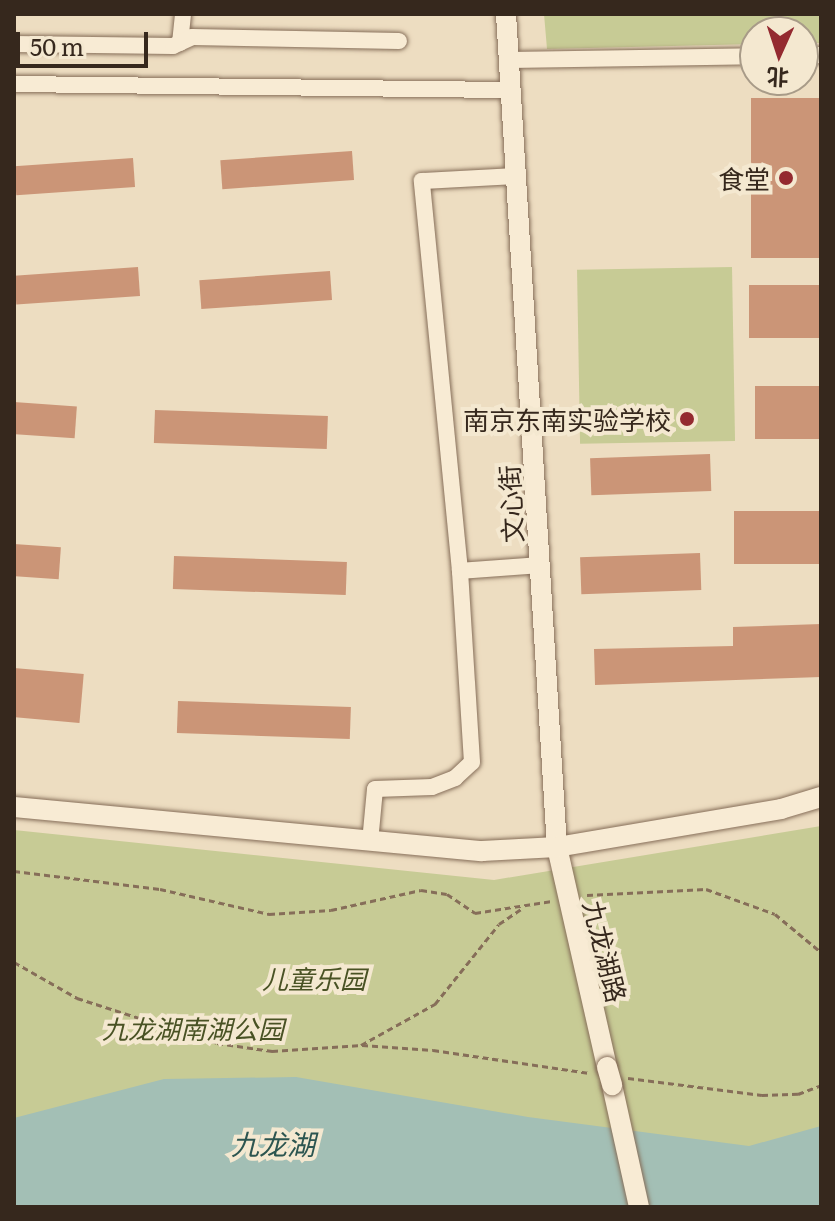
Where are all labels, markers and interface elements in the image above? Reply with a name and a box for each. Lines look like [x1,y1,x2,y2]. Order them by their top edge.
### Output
scale bar [20,16,152,66]
north arrow [739,16,819,96]
text: 50 m [30,28,84,63]
text: 北 [766,61,790,96]
place label: 食堂 [718,162,770,194]
marker: 食堂 [777,169,795,187]
place label: 南京东南实验学校 [463,403,671,435]
marker: 南京东南实验学校 [678,410,696,428]
street label: 文心街 [492,464,528,544]
street label: 九龙湖路 [578,897,634,1005]
park label: 儿童乐园 [262,962,366,994]
park label: 九龙湖南湖公园 [102,1012,284,1044]
water label: 九龙湖 [231,1126,315,1160]

